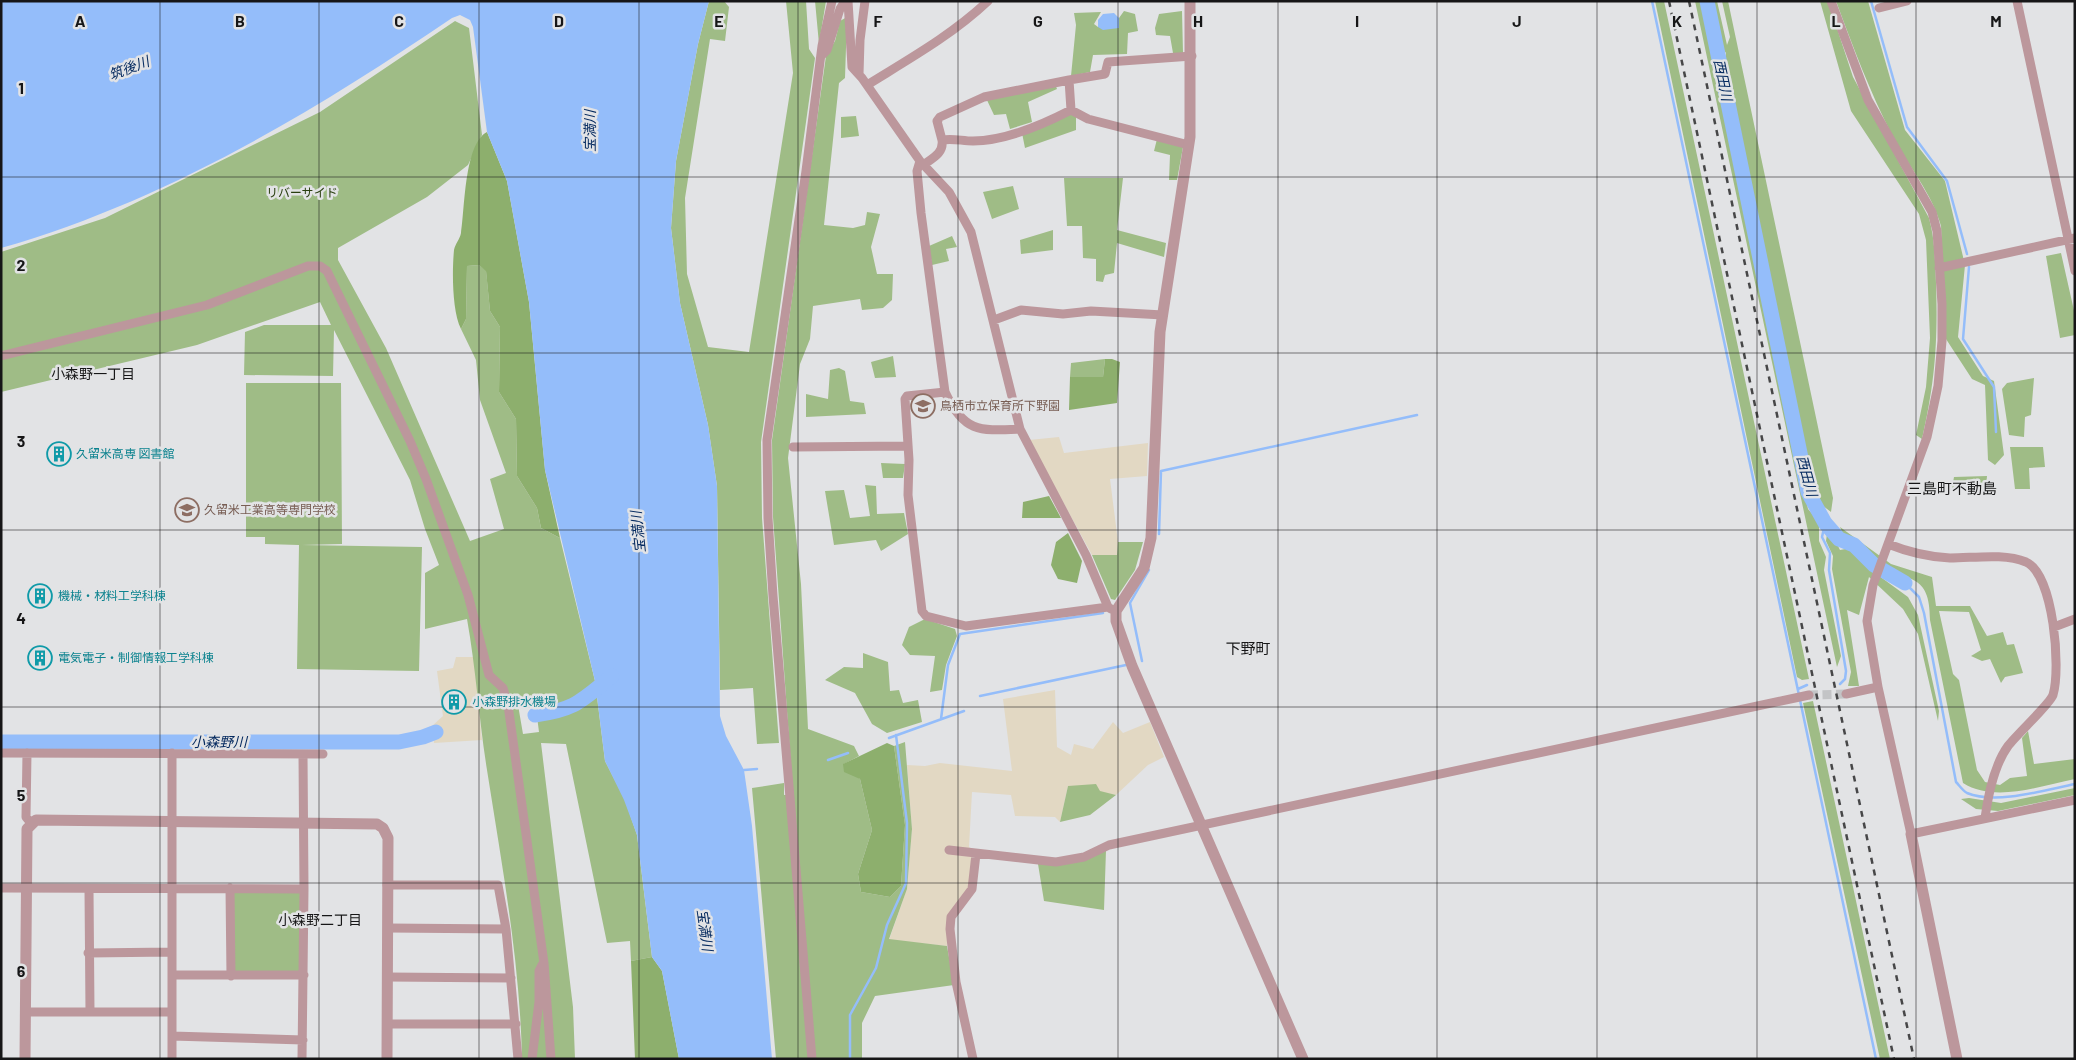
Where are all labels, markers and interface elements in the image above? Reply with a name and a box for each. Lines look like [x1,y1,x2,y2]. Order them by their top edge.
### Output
text: A [75,11,86,30]
text: B [235,11,245,30]
text: C [394,11,404,30]
text: D [554,11,564,30]
text: E [714,11,724,30]
text: F [874,11,883,30]
text: G [1033,11,1043,30]
text: H [1193,11,1203,30]
text: I [1355,11,1359,30]
text: J [1512,11,1522,30]
text: K [1672,11,1682,30]
text: L [1831,11,1841,30]
text: M [1990,11,2002,30]
water label: 筑後川 [106,51,153,83]
water label: 西田川 [1711,58,1737,104]
text: 1 [18,78,24,97]
water label: 宝満川 [581,108,598,152]
park label: リバーサイド [266,185,338,199]
text: 2 [17,255,26,274]
district label: 小森野一丁目 [51,365,135,382]
school or university icon: 鳥栖市立保育所下野園 [910,393,936,419]
place label: 鳥栖市立保育所下野園 [940,398,1060,412]
text: 3 [17,431,25,450]
building icon: 久留米高専 図書館 [46,441,72,467]
place label: 久留米高専 図書館 [76,446,174,460]
water label: 西田川 [1794,453,1822,500]
district label: 三島町不動島 [1907,479,1997,497]
school or university icon: 久留米工業高等専門学校 [174,497,200,523]
place label: 久留米工業高等専門学校 [204,502,336,516]
water label: 宝満川 [627,508,648,554]
building icon: 機械・材料工学科棟 [27,583,53,609]
place label: 機械・材料工学科棟 [58,588,166,602]
text: 4 [16,608,26,627]
district label: 下野町 [1225,639,1271,657]
building icon: 電気電子・制御情報工学科棟 [27,645,53,671]
place label: 電気電子・制御情報工学科棟 [58,650,214,664]
building icon: 小森野排水機場 [441,689,467,715]
place label: 小森野排水機場 [472,694,556,708]
water label: 小森野川 [191,733,249,750]
text: 5 [17,785,26,804]
water label: 宝満川 [694,908,717,954]
district label: 小森野二丁目 [278,911,362,928]
text: 6 [17,961,26,980]

